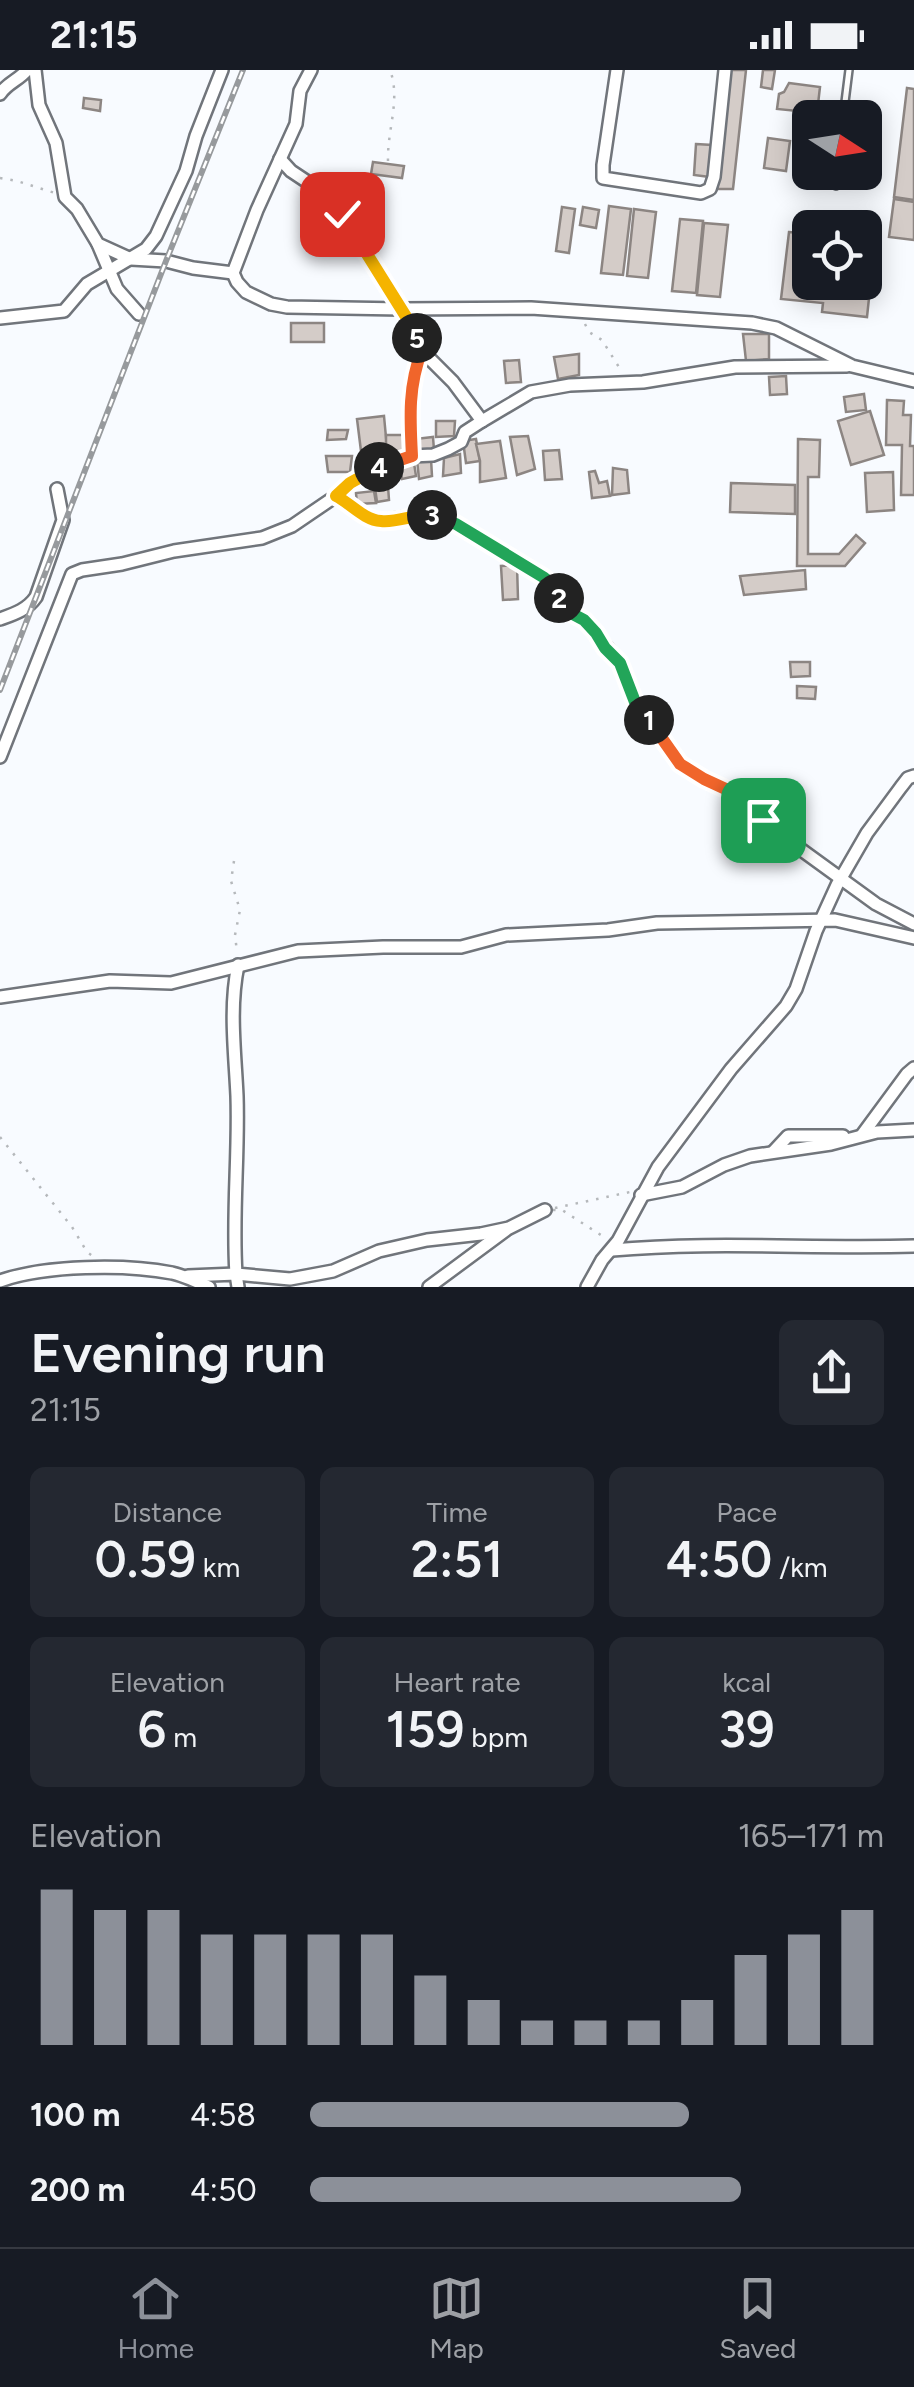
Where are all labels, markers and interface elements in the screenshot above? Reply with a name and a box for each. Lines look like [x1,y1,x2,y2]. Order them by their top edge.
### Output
text: 21:15 [50,12,138,58]
north arrow [792,100,882,190]
map controls [792,100,882,300]
pin [300,172,385,257]
icon: check [315,187,370,242]
button: locate [792,210,882,300]
pin: 5 [392,313,442,363]
text: 5 [409,321,425,355]
pin: 4 [354,442,404,492]
text: 4 [370,450,388,484]
pin: 3 [407,490,457,540]
text: 3 [424,498,440,532]
pin: 2 [534,573,584,623]
text: 2 [551,581,567,615]
pin: 1 [624,695,674,745]
text: 1 [643,703,655,737]
pin [721,778,806,863]
icon: arrive [736,793,791,848]
text: Evening run [30,1320,326,1386]
button: share [779,1320,884,1425]
text: 21:15 [30,1391,101,1429]
text: Distance [112,1495,222,1529]
text: Time [426,1495,488,1529]
text: Pace [716,1495,777,1529]
text: 0.59 [94,1529,196,1590]
text: 2:51 [411,1529,503,1590]
text: 4:50 [666,1529,772,1590]
text: km [196,1550,240,1584]
text: /km [772,1550,828,1584]
text: Elevation [110,1665,225,1699]
text: Heart rate [393,1665,521,1699]
text: kcal [722,1665,771,1699]
text: 6 [138,1699,166,1760]
text: 159 [386,1699,464,1760]
text: 39 [719,1699,775,1760]
text: m [166,1720,197,1754]
text: bpm [464,1720,528,1754]
text: Elevation [30,1817,162,1855]
text: 165–171 m [738,1817,884,1855]
text: 100 m [30,2096,121,2134]
text: 4:58 [190,2096,256,2134]
text: 200 m [30,2171,126,2209]
text: 4:50 [190,2171,257,2209]
tab: Home [118,2271,194,2365]
tab: Map [429,2271,484,2365]
tab: Saved [719,2271,796,2365]

